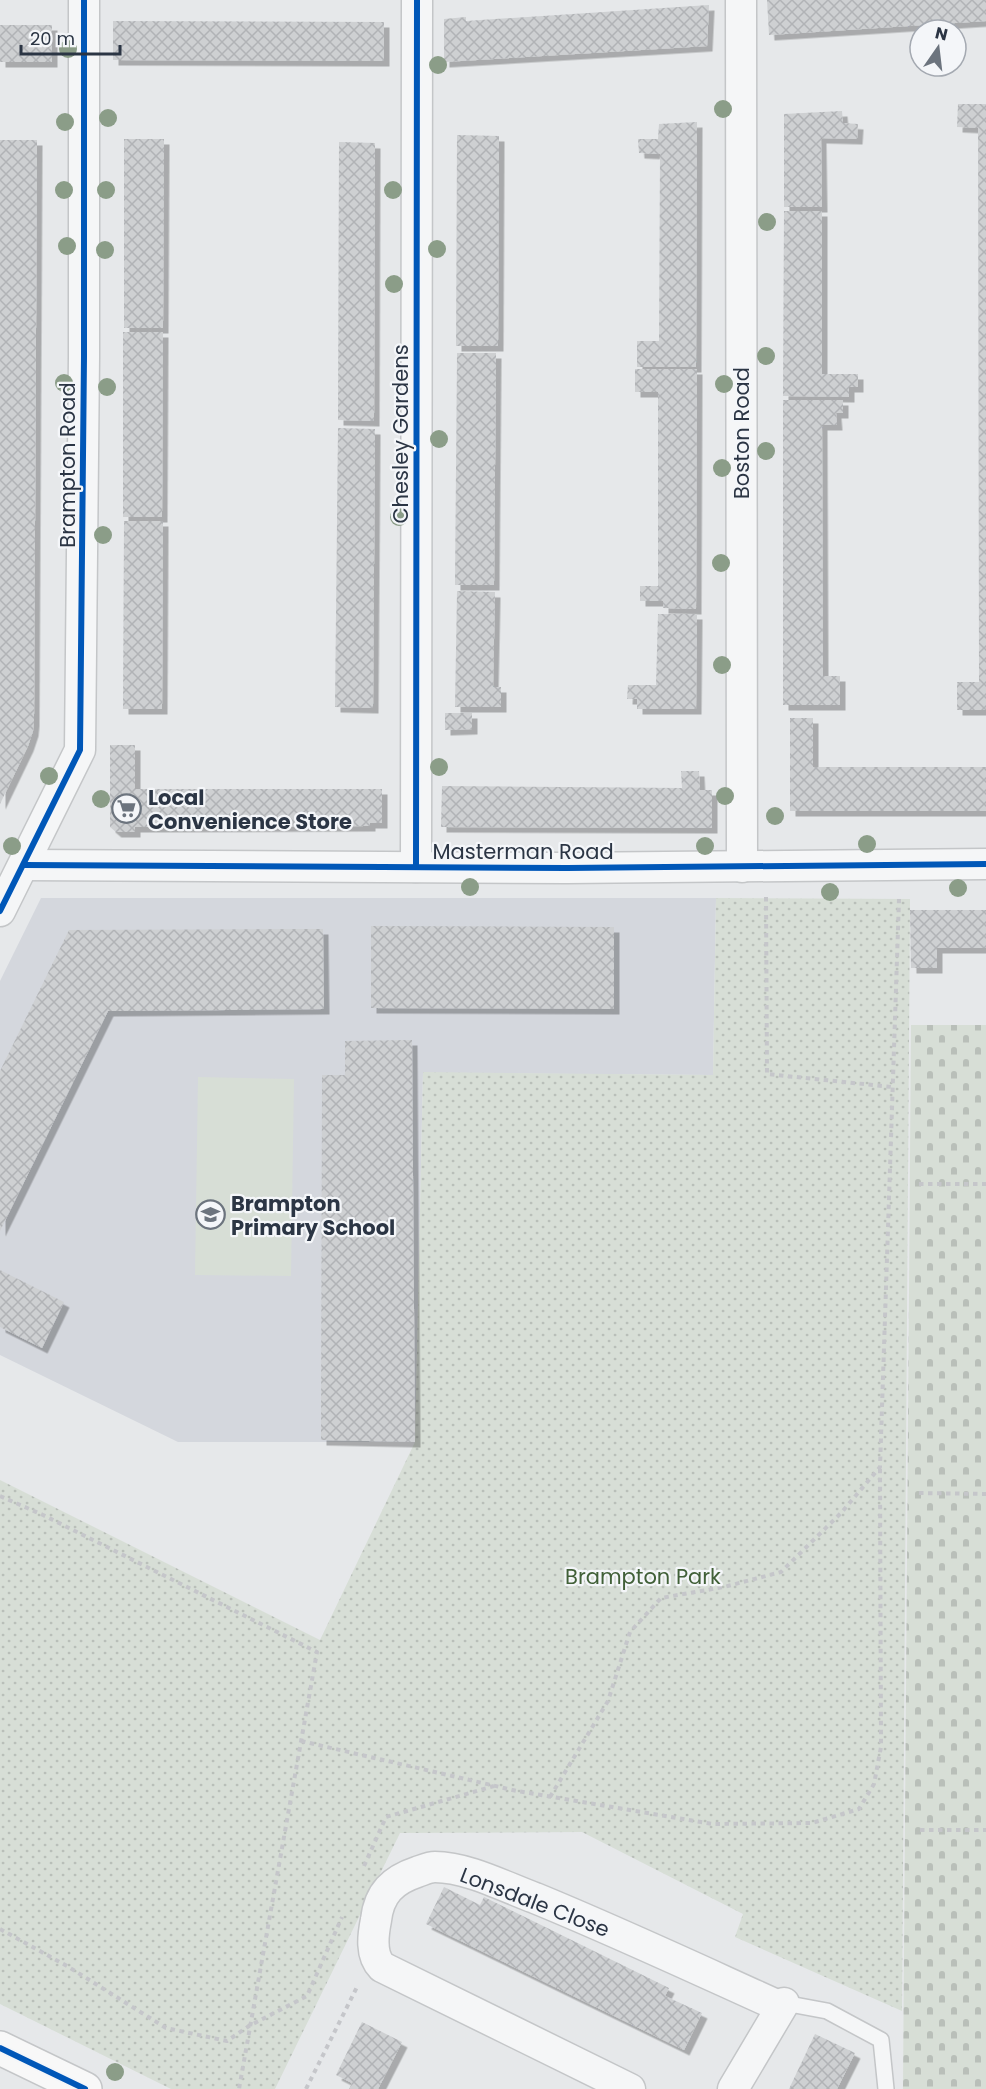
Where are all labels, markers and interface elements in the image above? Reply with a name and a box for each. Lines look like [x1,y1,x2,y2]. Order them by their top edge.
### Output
scale bar [21,18,120,56]
north arrow [908,18,968,78]
text: N [933,21,950,47]
text: 20 m [30,26,75,51]
street label: Chesley Gardens [386,344,415,524]
street label: Boston Road [727,367,756,499]
street label: Brampton Road [53,382,82,548]
place label: Local Convenience Store [148,783,352,836]
supermarket icon: Local Convenience Store [111,793,143,825]
street label: Masterman Road [432,837,614,866]
place label: Brampton Primary School [231,1189,395,1242]
school or university icon: Brampton Primary School [194,1199,226,1231]
park label: Brampton Park [565,1562,721,1591]
street label: Lonsdale Close [456,1860,614,1944]

